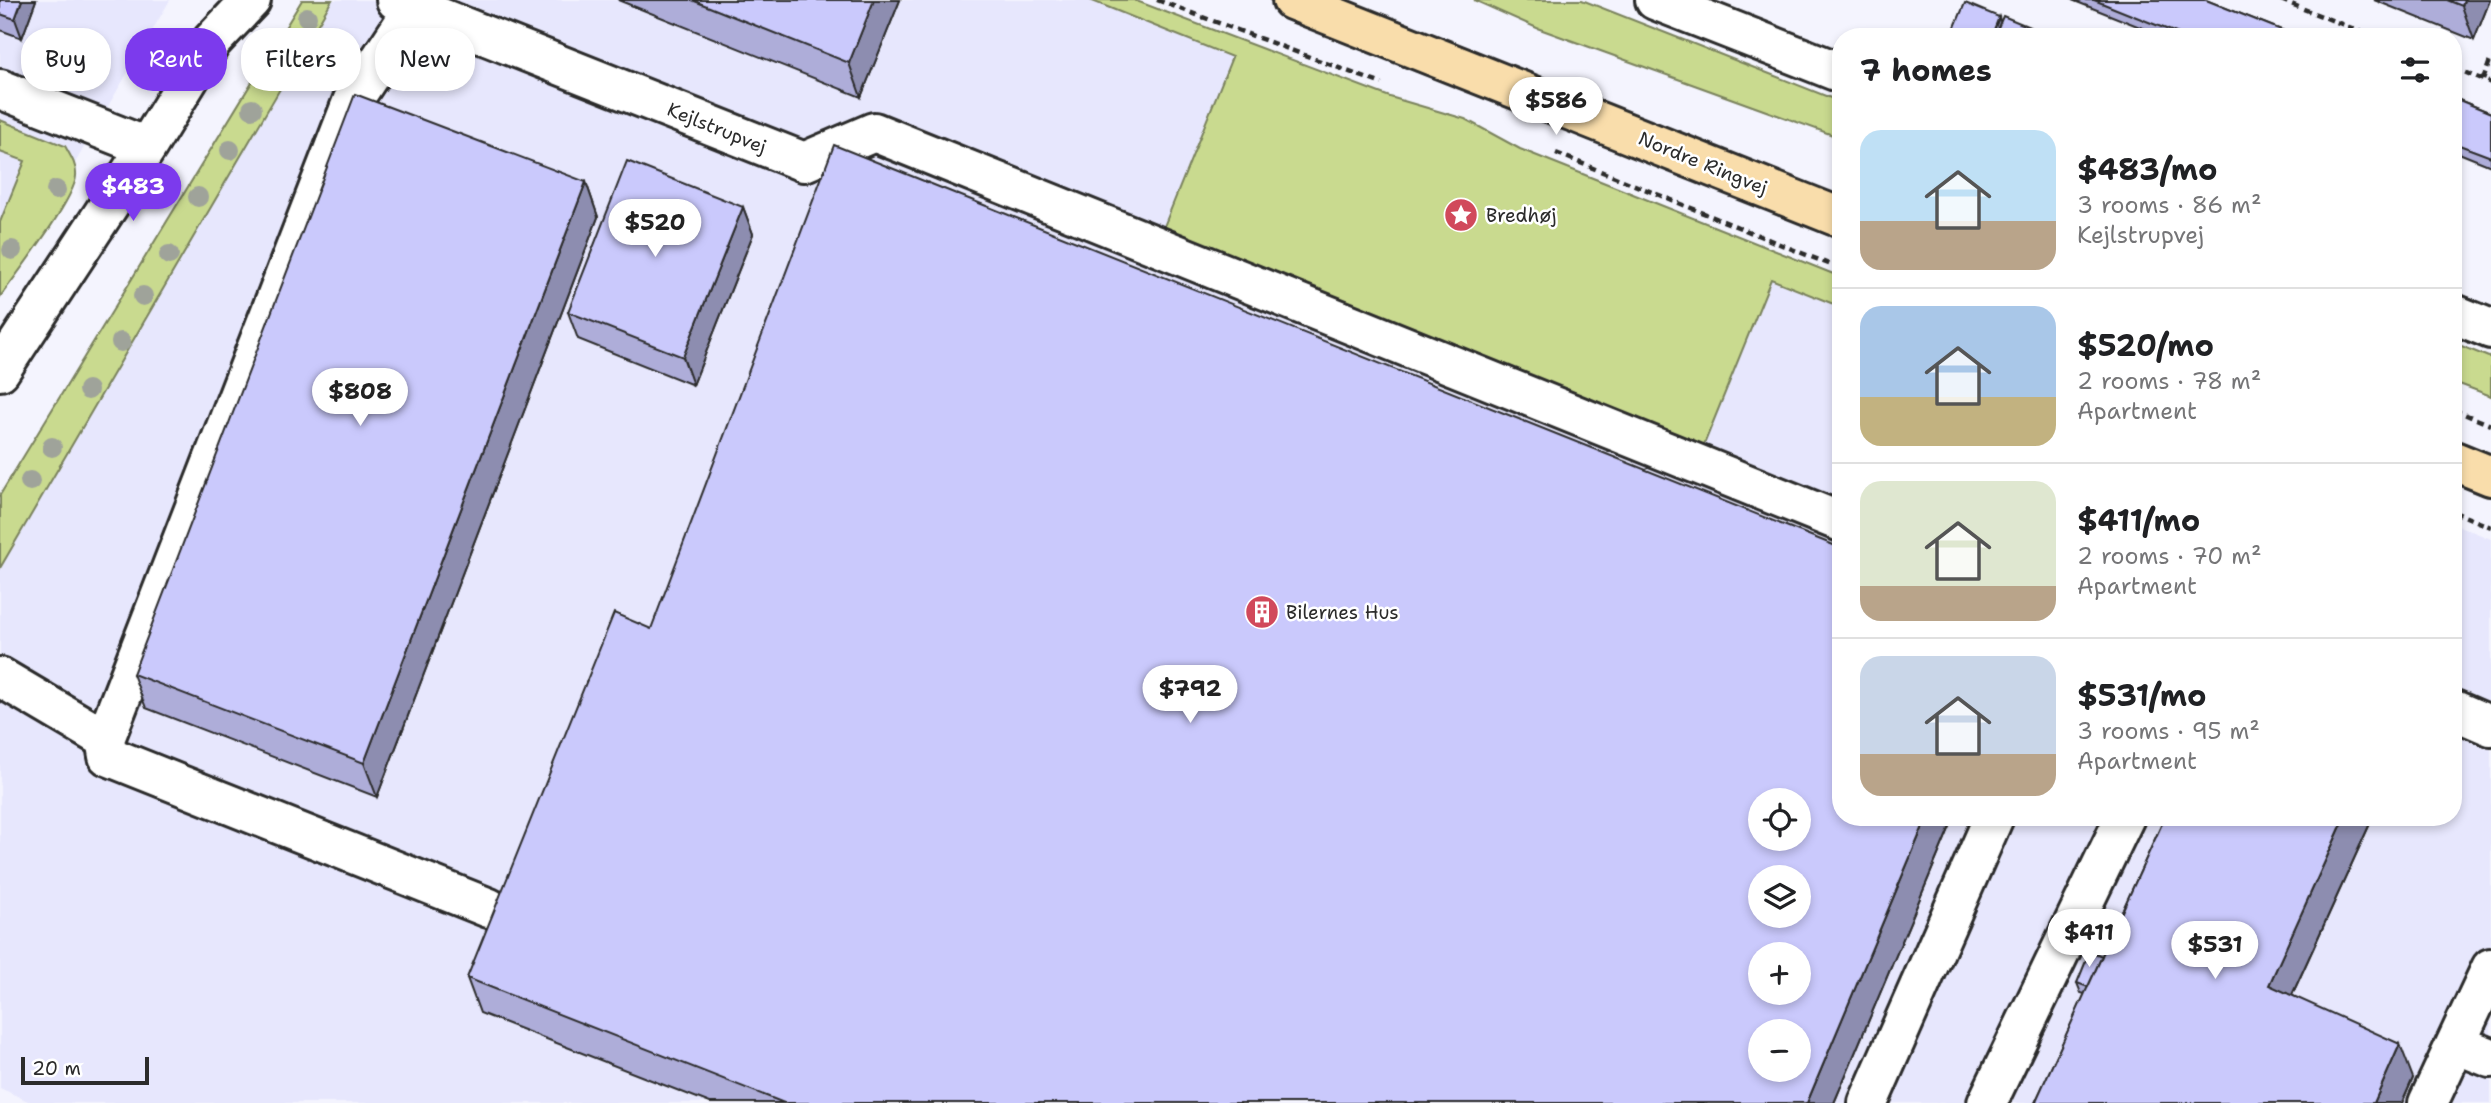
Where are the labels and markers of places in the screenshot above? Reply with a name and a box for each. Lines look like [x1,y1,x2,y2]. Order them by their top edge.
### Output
pin: $586 [1515,78,1597,137]
pin: $483 [92,164,174,223]
place icon: Bredhøj [1442,196,1480,234]
pin: $520 [614,200,696,259]
place label: Bredhøj [1486,203,1556,228]
pin: $808 [319,368,401,428]
building icon: Bilernes Hus [1243,593,1281,631]
place label: Bilernes Hus [1286,600,1399,625]
pin: $792 [1149,666,1231,725]
pin: $411 [2048,909,2130,969]
pin: $531 [2174,922,2256,981]

